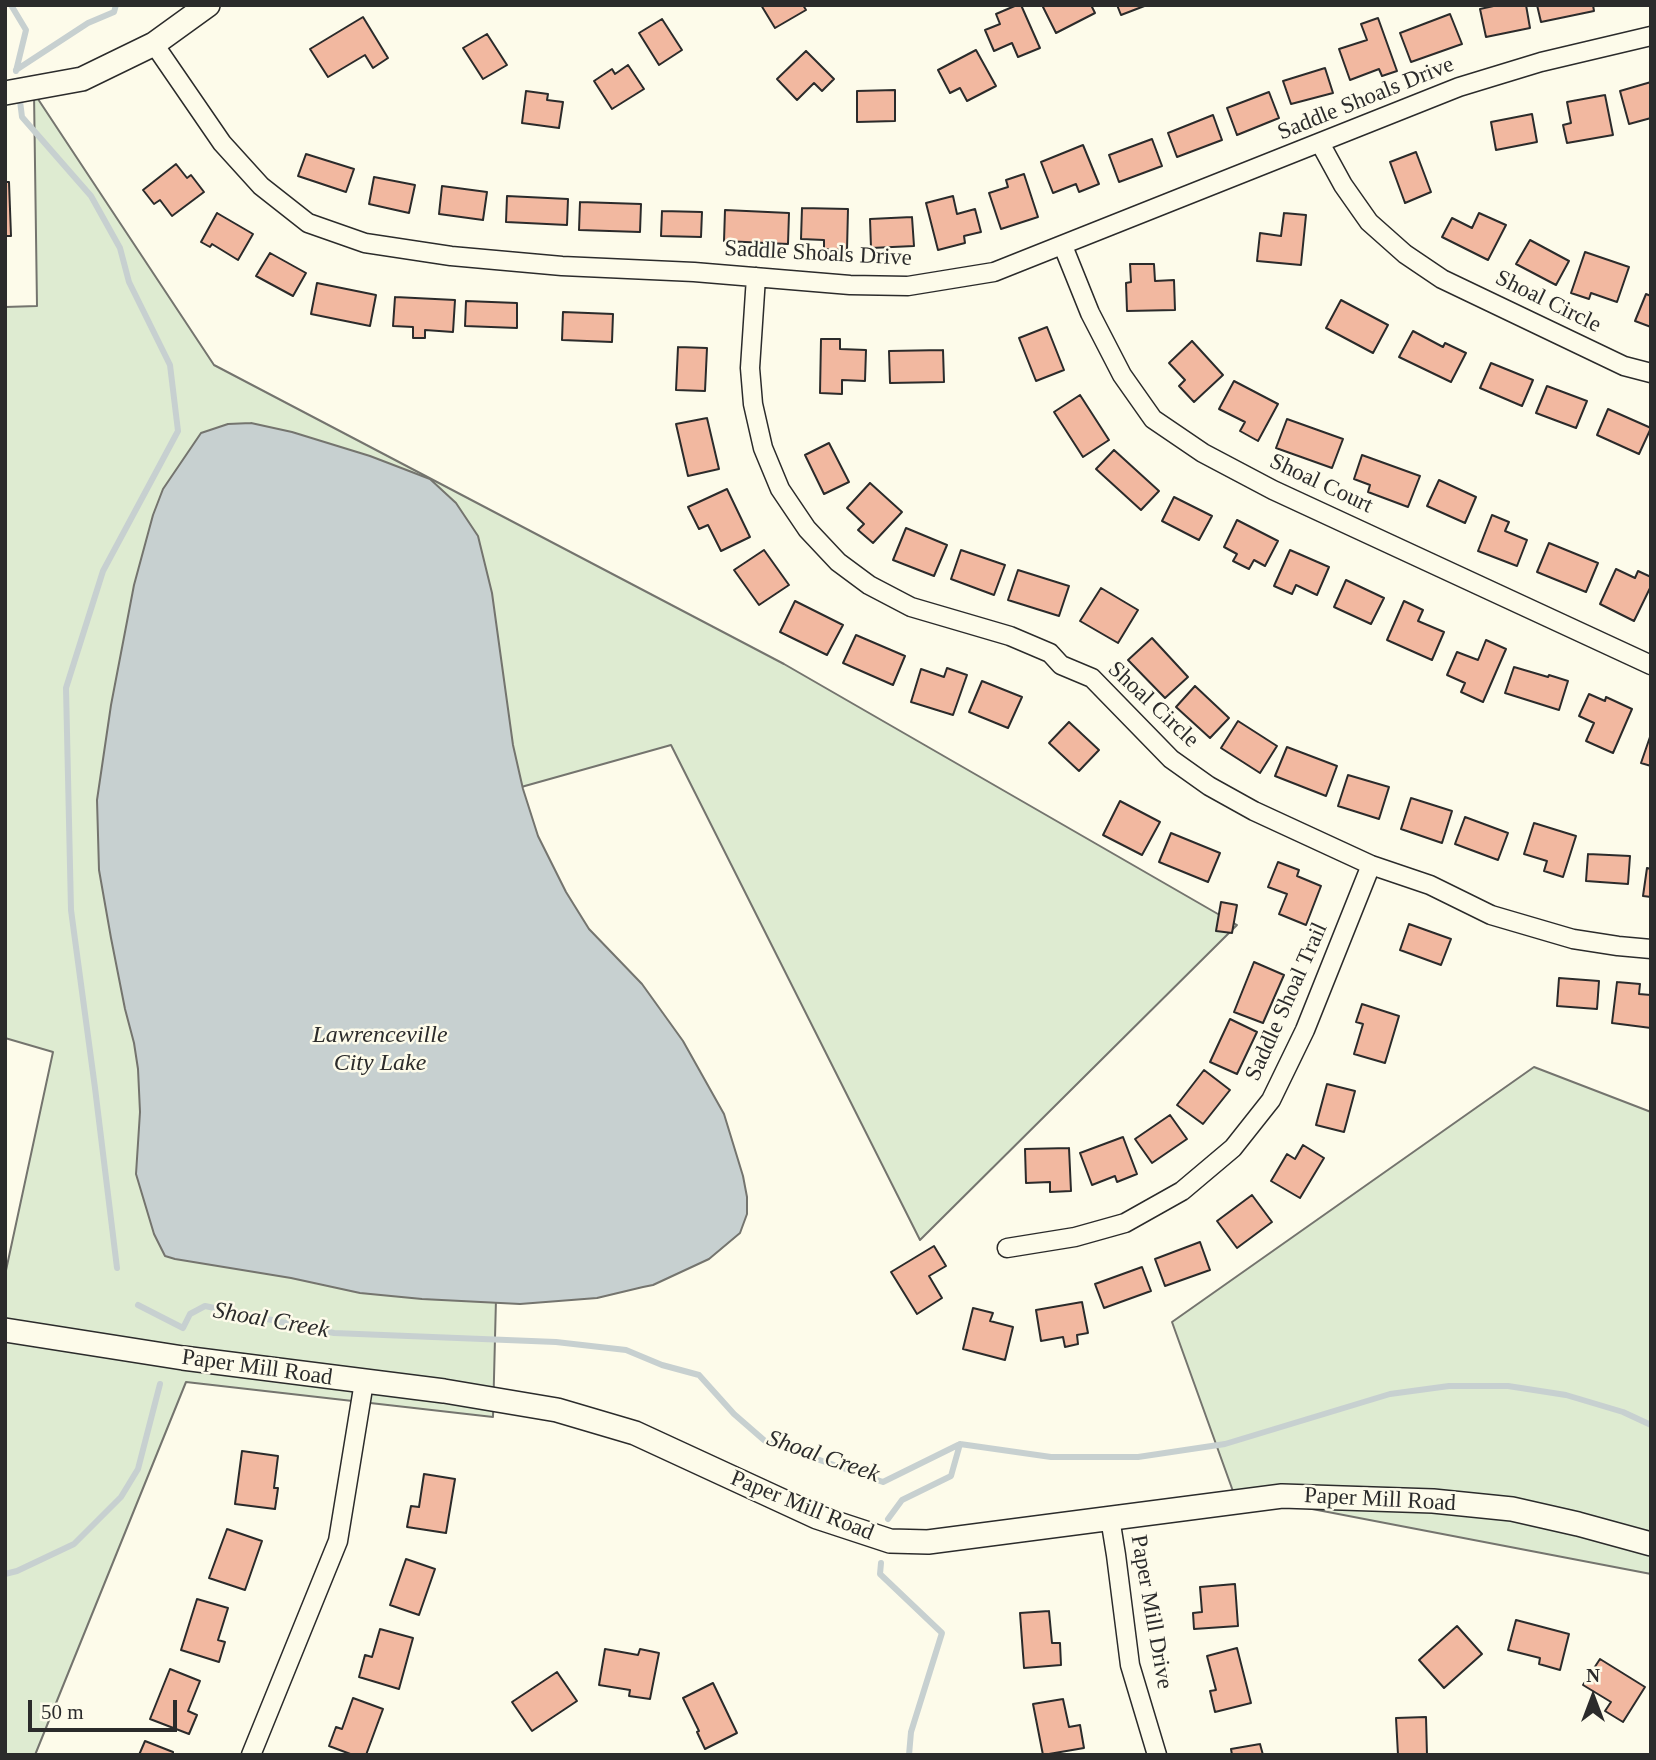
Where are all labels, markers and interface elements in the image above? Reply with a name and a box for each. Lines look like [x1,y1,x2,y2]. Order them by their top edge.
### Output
street label: Saddle Shoals Drive [1274,51,1458,147]
street label: Saddle Shoals Drive [724,235,912,273]
street label: Shoal Circle [1491,265,1605,339]
street label: Shoal Court [1265,448,1377,520]
street label: Shoal Circle [1102,656,1204,754]
street label: Saddle Shoal Trail [1240,919,1334,1085]
water label: Lawrenceville City Lake [312,1022,448,1078]
water label: Shoal Creek [211,1297,331,1345]
street label: Paper Mill Road [180,1344,334,1392]
water label: Shoal Creek [763,1424,883,1490]
street label: Paper Mill Road [726,1465,878,1547]
street label: Paper Mill Road [1303,1482,1457,1518]
street label: Paper Mill Drive [1124,1533,1178,1691]
north arrow [1558,1662,1628,1732]
text: N [1586,1665,1600,1686]
scale bar [32,1686,180,1730]
text: 50 m [41,1700,84,1724]

